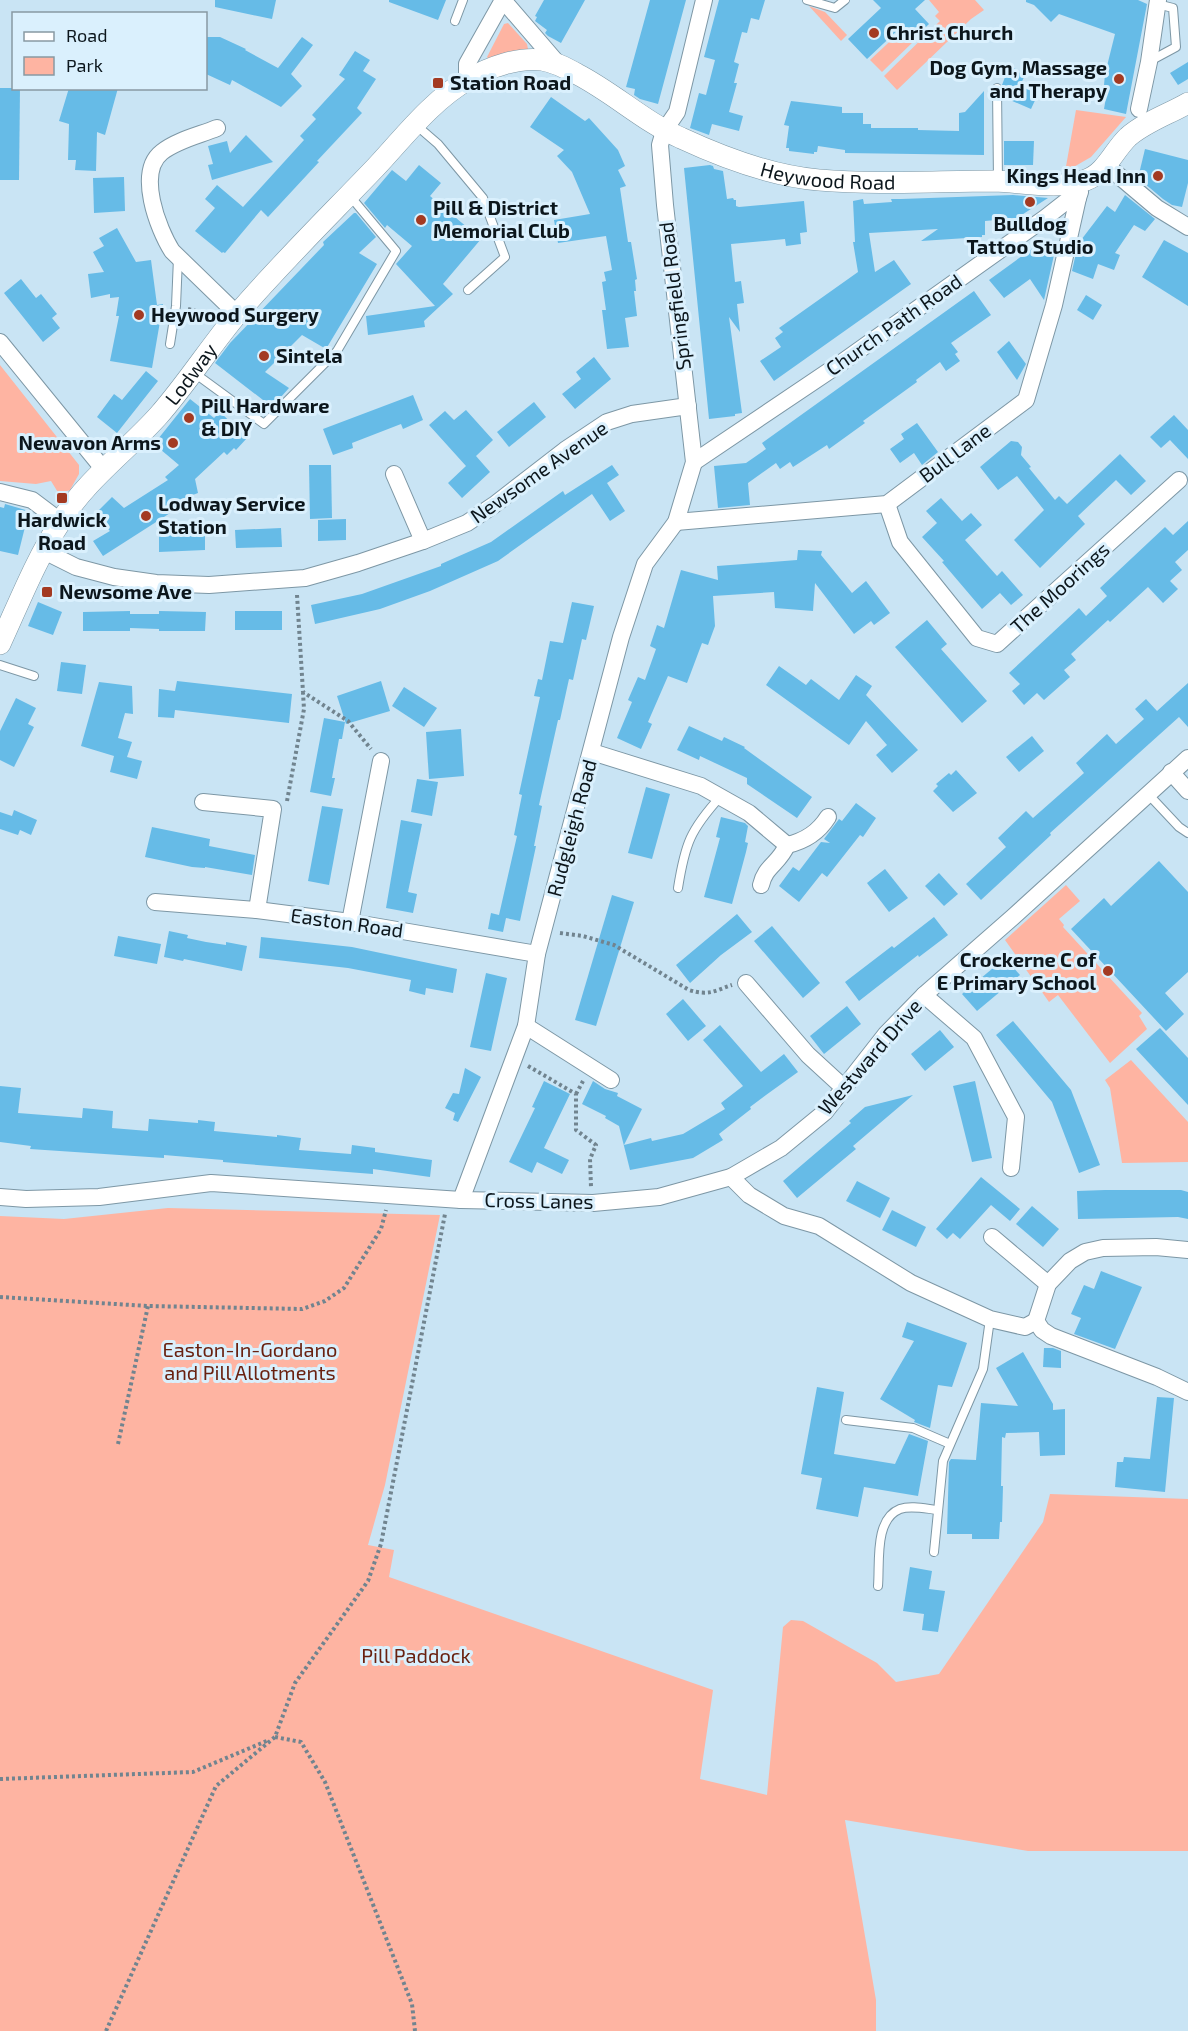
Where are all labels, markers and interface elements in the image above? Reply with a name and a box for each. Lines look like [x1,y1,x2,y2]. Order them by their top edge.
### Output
legend [12,12,207,90]
place label: Christ Church [886,20,1013,44]
text: Road [66,24,107,46]
marker: Christ Church [867,26,881,40]
text: Park [66,54,103,76]
place label: Dog Gym, Massage and Therapy [929,55,1108,103]
place label: Station Road [450,70,571,94]
marker: Dog Gym, Massage and Therapy [1112,72,1126,86]
marker: Station Road [431,76,445,90]
street label: Heywood Road [758,156,896,194]
place label: Kings Head Inn [1007,163,1146,187]
marker: Kings Head Inn [1151,169,1165,183]
place label: Pill & District Memorial Club [433,195,570,242]
marker: Bulldog Tattoo Studio [1023,195,1037,209]
place label: Bulldog Tattoo Studio [967,211,1093,258]
marker: Pill & District Memorial Club [414,213,428,227]
street label: Springfield Road [653,221,695,372]
street label: Church Path Road [821,268,966,380]
place label: Heywood Surgery [151,302,319,327]
marker: Heywood Surgery [132,308,146,322]
street label: Lodway [159,338,222,409]
place label: Sintela [276,343,343,367]
marker: Sintela [257,349,271,363]
place label: Pill Hardware & DIY [201,393,329,440]
marker: Pill Hardware & DIY [182,411,196,425]
street label: Newsome Avenue [465,415,612,528]
street label: Bull Lane [914,418,995,487]
place label: Newavon Arms [18,430,161,454]
marker: Newavon Arms [166,436,180,450]
marker: Hardwick Road [55,491,69,505]
place label: Lodway Service Station [158,491,306,538]
place label: Hardwick Road [17,507,108,554]
marker: Lodway Service Station [139,509,153,523]
street label: The Moorings [1005,537,1114,638]
place label: Newsome Ave [59,579,192,603]
marker: Newsome Ave [40,585,54,599]
street label: Rudgleigh Road [541,756,601,899]
street label: Easton Road [289,902,405,942]
place label: Crockerne C of E Primary School [937,947,1097,995]
marker: Crockerne C of E Primary School [1101,964,1115,978]
street label: Westward Drive [812,993,926,1119]
street label: Cross Lanes [484,1187,594,1213]
park label: Easton-In-Gordano and Pill Allotments [163,1337,337,1384]
park label: Pill Paddock [361,1643,471,1667]

